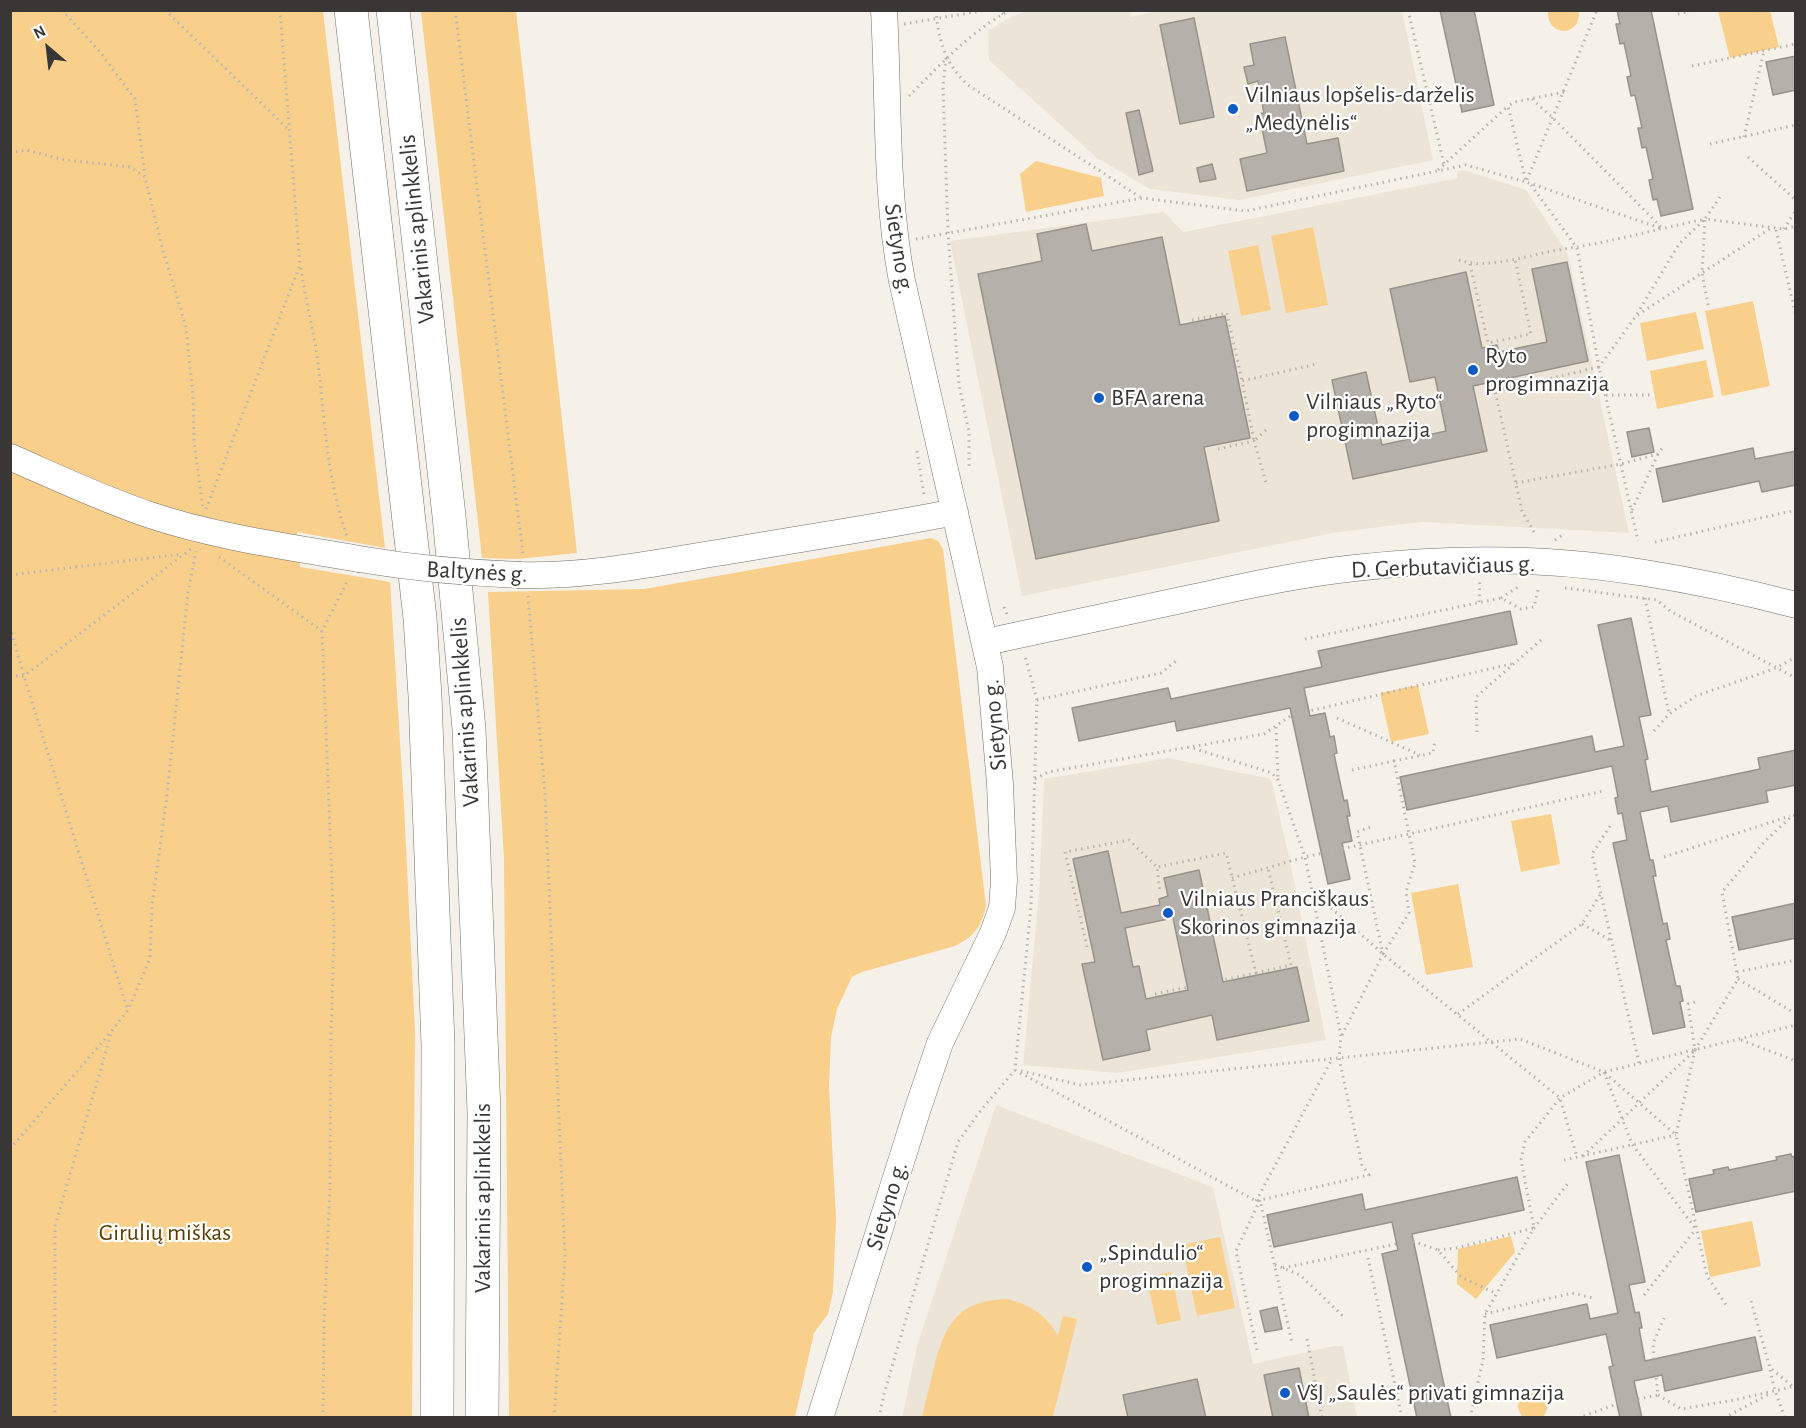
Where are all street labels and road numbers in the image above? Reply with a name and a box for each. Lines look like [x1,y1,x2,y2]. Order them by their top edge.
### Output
street label: Vakarinis aplinkkelis [393,133,441,325]
street label: Sietyno g. [878,202,920,296]
street label: D. Gerbutavičiaus g. [1351,549,1535,585]
street label: Baltynės g. [426,555,528,589]
street label: Vakarinis aplinkkelis [444,616,486,808]
street label: Sietyno g. [977,678,1013,772]
street label: Vakarinis aplinkkelis [469,1103,497,1293]
street label: Sietyno g. [860,1158,914,1254]

